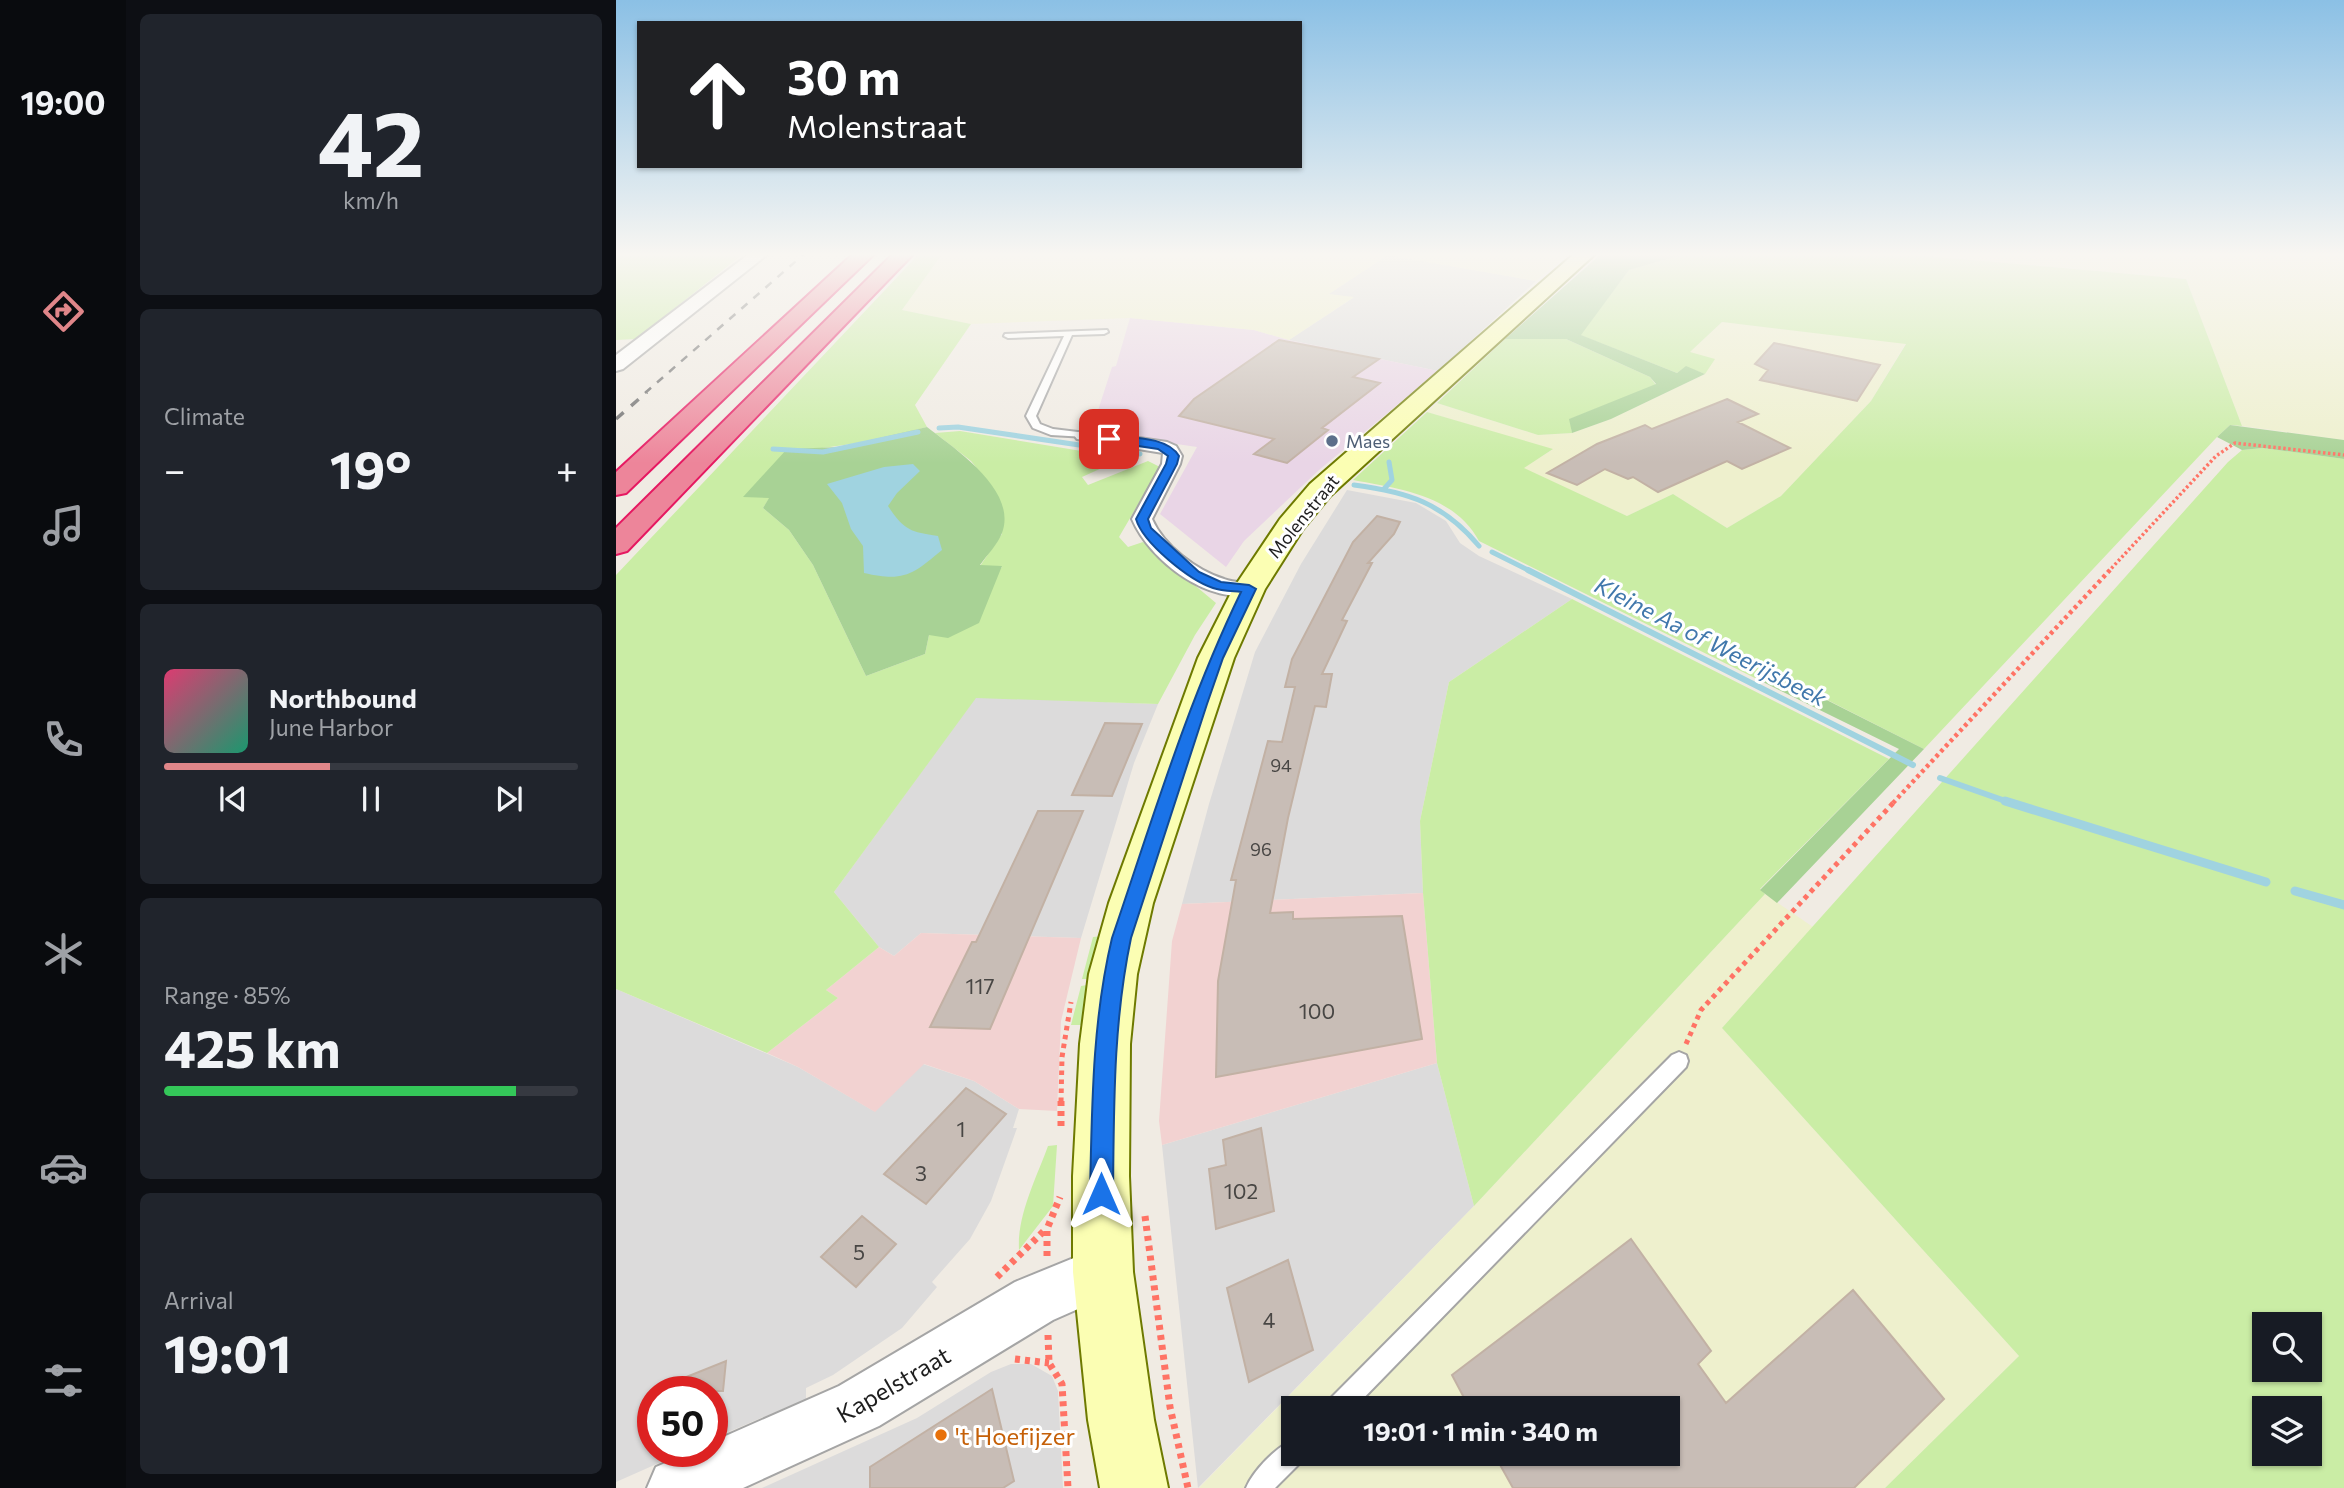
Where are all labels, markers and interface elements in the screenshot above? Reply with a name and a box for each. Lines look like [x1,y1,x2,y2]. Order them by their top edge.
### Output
text: 30 m [787,45,900,105]
icon: ahead [672,49,763,140]
text: 19:00 [20,82,106,122]
text: 42 [318,84,424,196]
text: Molenstraat [787,105,967,145]
text: km/h [343,186,399,214]
icon: directions [39,287,88,336]
text: Climate [164,402,245,430]
pin [1079,409,1139,469]
icon: arrive [1090,420,1128,458]
place label: Maes [1346,430,1390,452]
marker: Maes [1324,433,1340,449]
text: 19° [330,436,411,500]
text: − [164,445,186,492]
text: + [556,445,578,492]
street label: Molenstraat [1263,470,1343,562]
icon: music [39,501,88,550]
water label: Kleine Aa of Weerijsbeek [1590,570,1832,712]
text: Northbound [269,682,417,713]
text: June Harbor [269,713,393,741]
icon: phone [39,715,88,764]
house number: 94 [1270,754,1292,776]
icon: previous [214,780,252,818]
icon: pause [352,780,390,818]
icon: next [490,780,528,818]
house number: 96 [1250,838,1272,860]
icon: climate [39,929,88,978]
house number: 117 [965,973,995,998]
text: Range · 85% [164,981,291,1009]
house number: 100 [1299,998,1335,1023]
text: 425 km [164,1015,341,1079]
house number: 1 [957,1116,965,1141]
icon: car [39,1143,88,1192]
position arrow [1064,1157,1138,1231]
house number: 3 [915,1160,927,1185]
house number: 102 [1224,1178,1258,1203]
house number: 5 [853,1239,865,1264]
text: Arrival [164,1286,234,1314]
house number: 4 [1263,1307,1276,1332]
map controls [2252,1312,2322,1466]
button: search [2252,1312,2322,1382]
text: 19:01 [164,1320,291,1384]
street label: Kapelstraat [831,1340,955,1428]
icon: filters [39,1356,88,1405]
speed limit sign: 50 [637,1376,728,1467]
button: layers [2252,1396,2322,1466]
text: 19:01 · 1 min · 340 m [1363,1415,1598,1446]
place label: 't Hoefijzer [955,1421,1075,1450]
marker: 't Hoefijzer [933,1427,949,1443]

